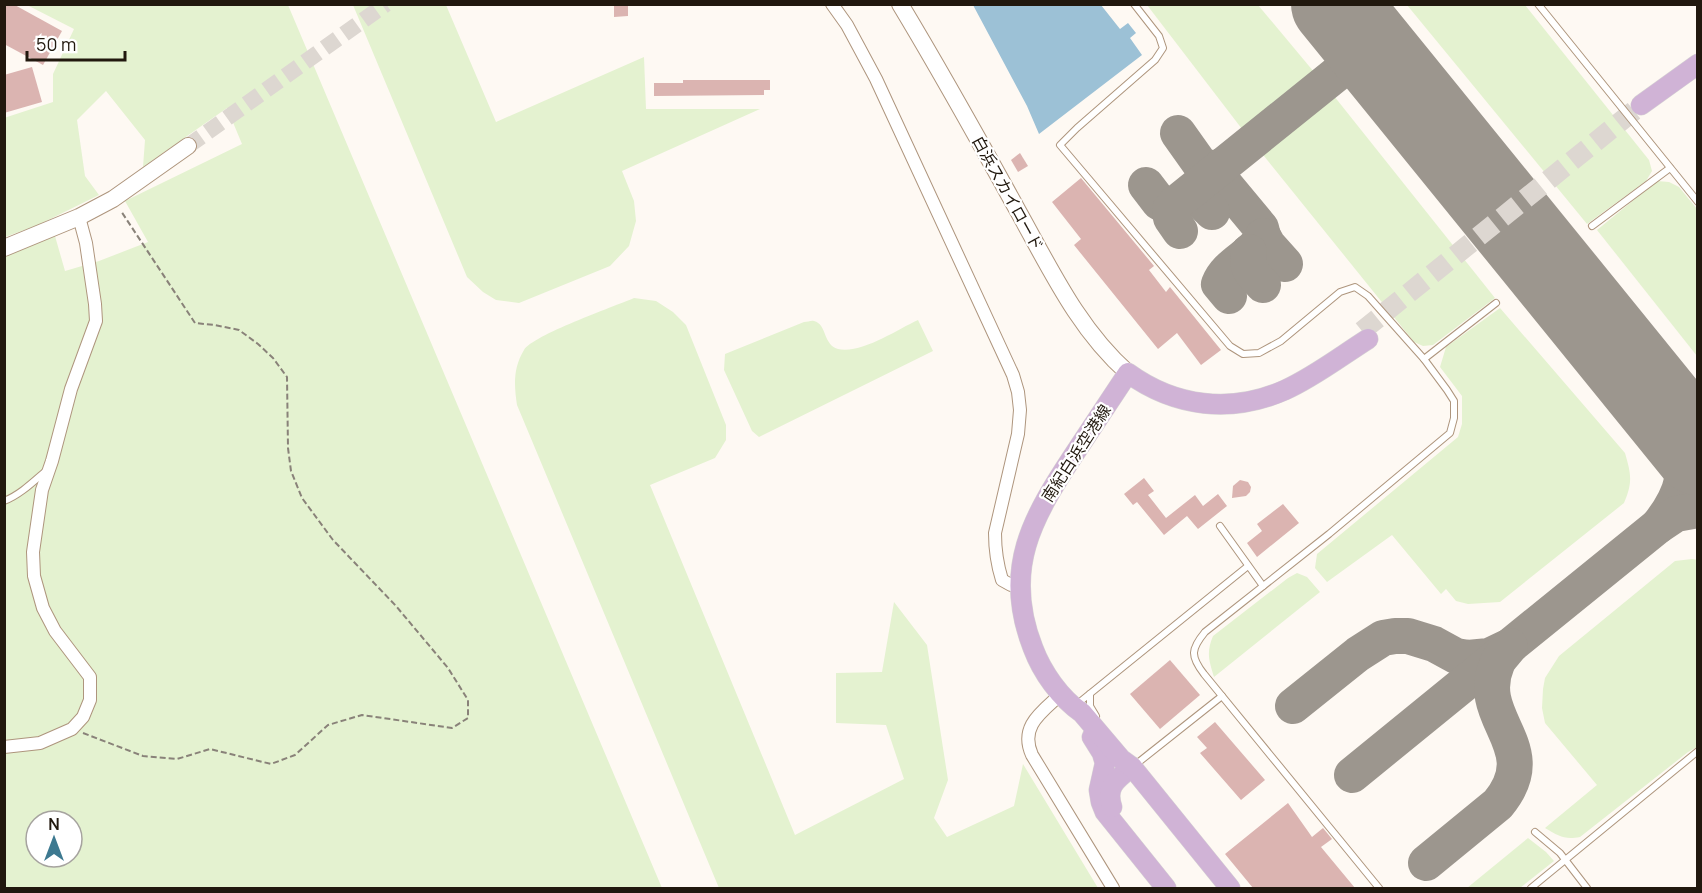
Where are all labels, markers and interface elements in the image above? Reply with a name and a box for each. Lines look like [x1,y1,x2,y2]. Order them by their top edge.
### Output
scale bar [27,24,124,62]
text: 50 m [36,32,76,56]
street label: 白浜スカイロード [967,132,1049,254]
street label: 南紀白浜空港線 [1036,400,1116,506]
north arrow [24,809,84,869]
text: N [48,813,60,835]

